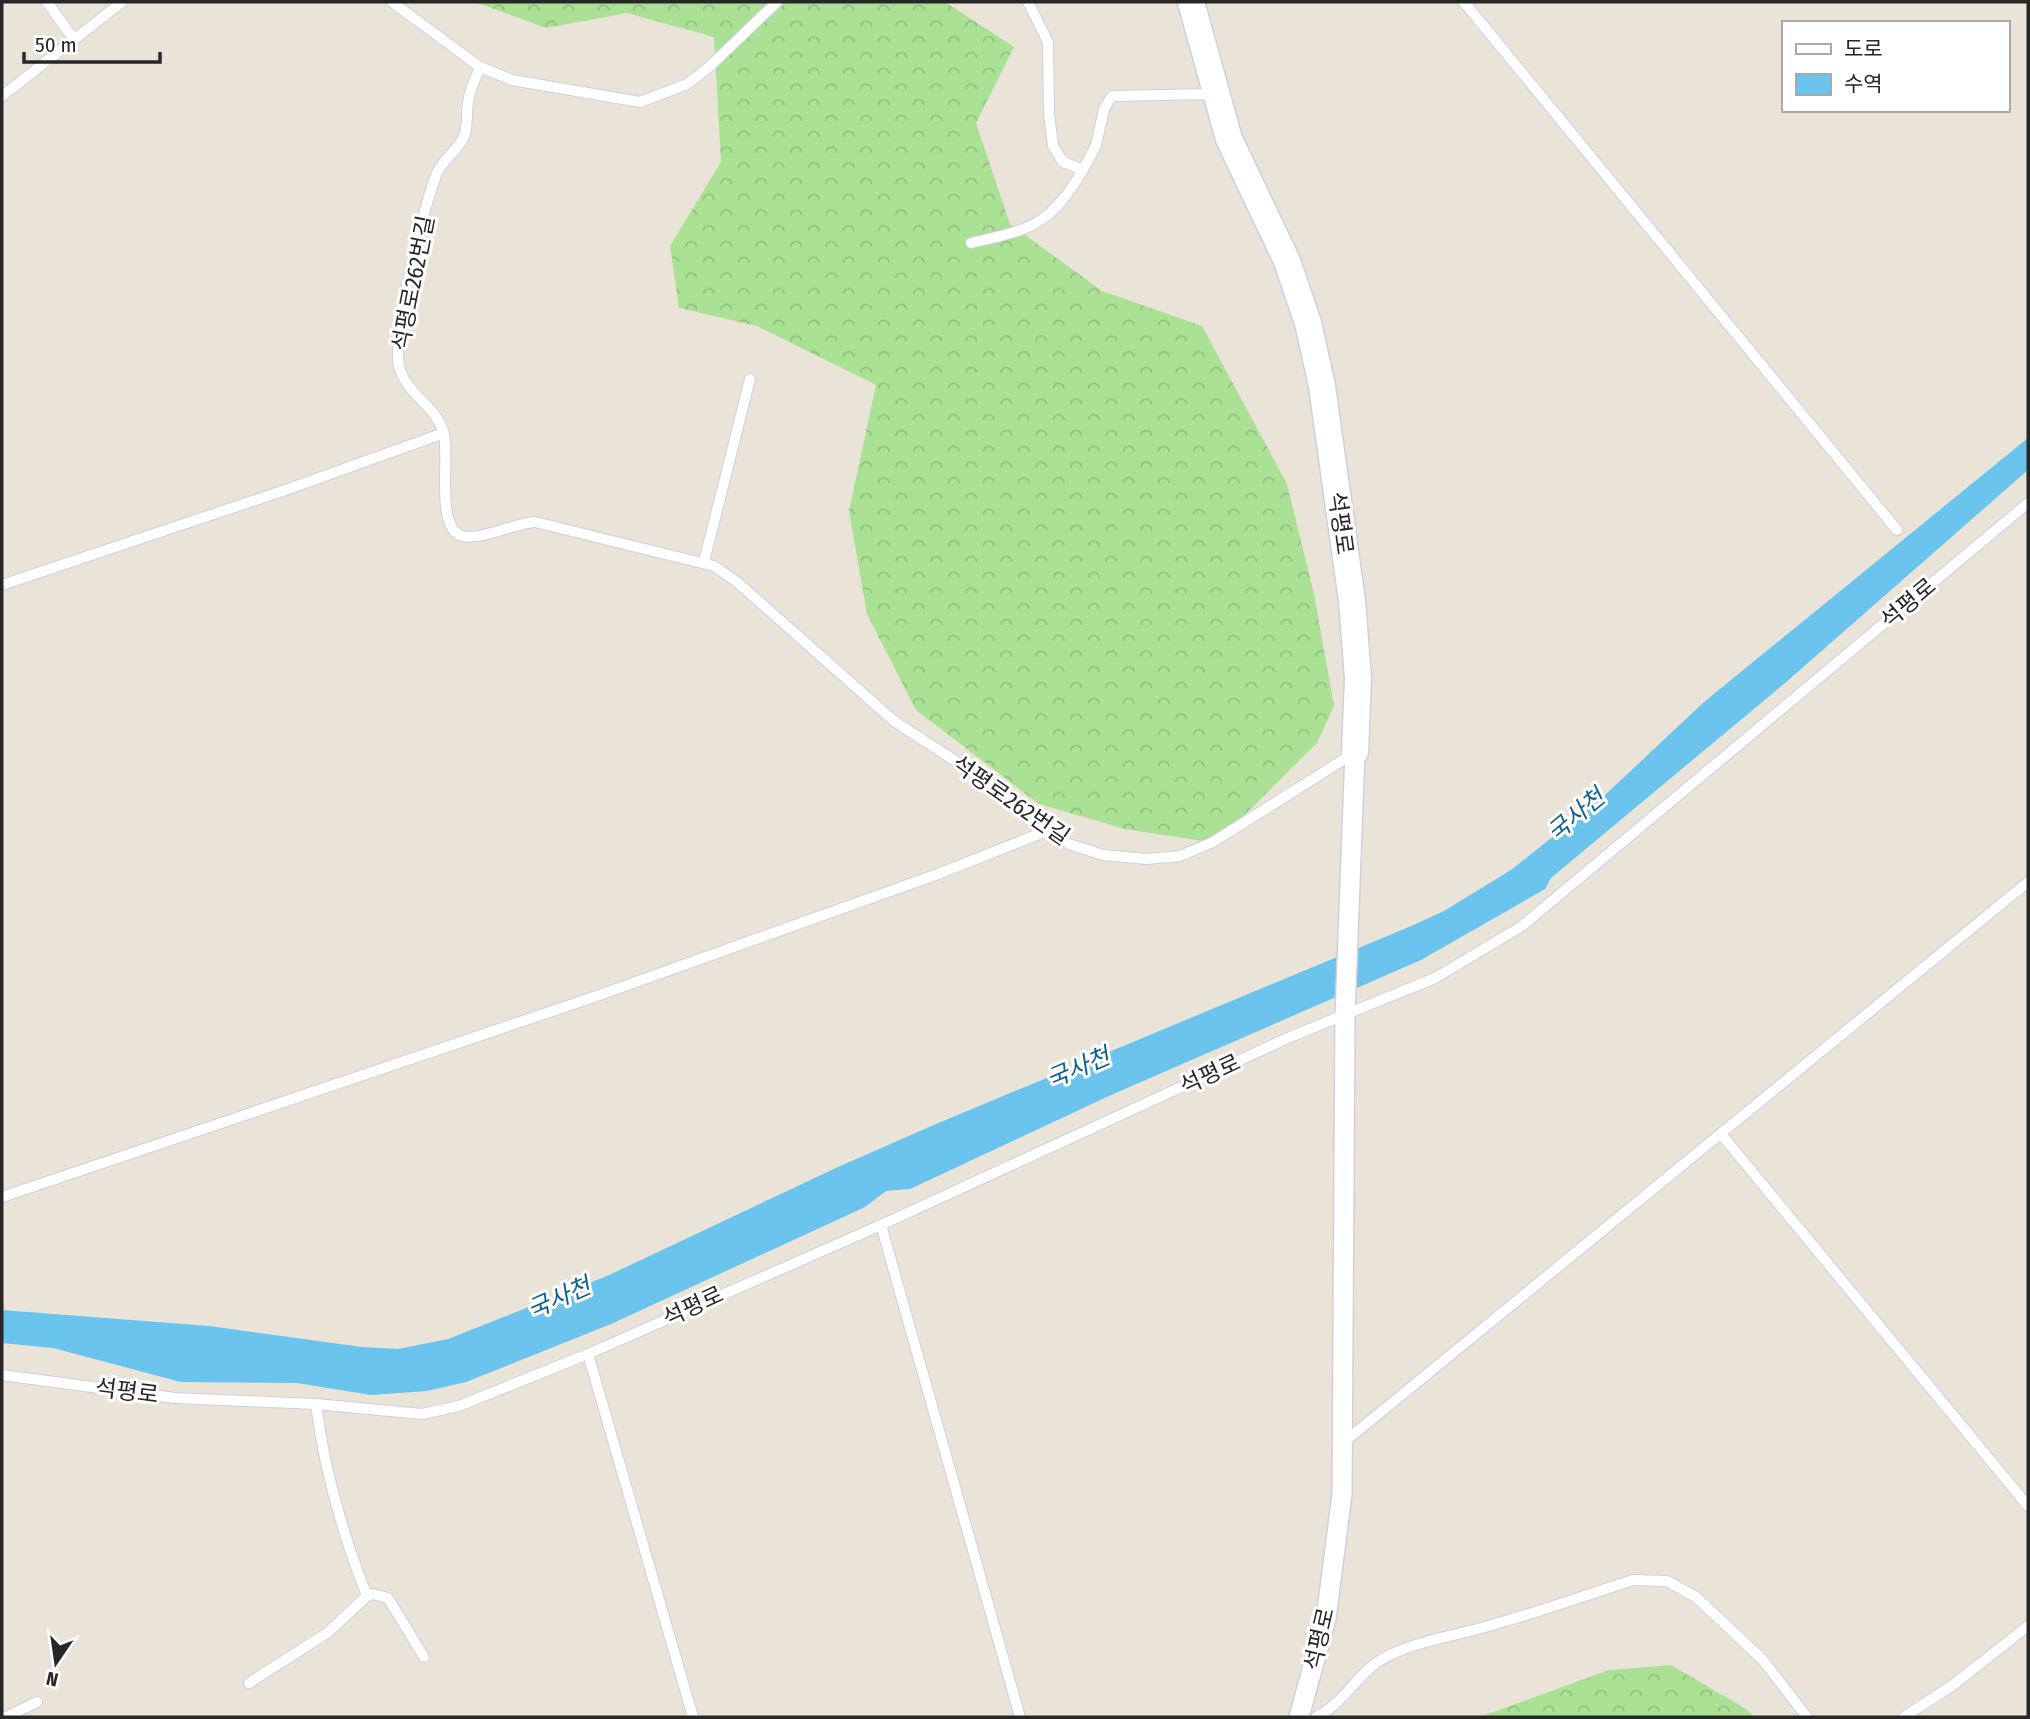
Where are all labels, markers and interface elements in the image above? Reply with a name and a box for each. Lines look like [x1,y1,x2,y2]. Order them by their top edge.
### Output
scale bar [24,21,161,65]
legend [1782,21,2009,112]
text: 50 m [35,32,77,58]
text: 도로 [1844,36,1883,62]
text: 수역 [1844,71,1883,97]
street label: 석평로262번길 [386,213,440,353]
street label: 석평로 [1323,490,1359,556]
street label: 석평로 [1875,572,1941,634]
street label: 석평로262번길 [947,749,1075,851]
water label: 국사천 [1542,781,1613,847]
water label: 국사천 [1042,1041,1117,1094]
street label: 석평로 [1175,1048,1245,1100]
water label: 국사천 [523,1271,598,1324]
street label: 석평로 [658,1280,728,1332]
street label: 석평로 [94,1373,160,1409]
street label: 석평로 [1298,1605,1340,1673]
north arrow [21,1628,91,1698]
text: N [44,1667,60,1692]

